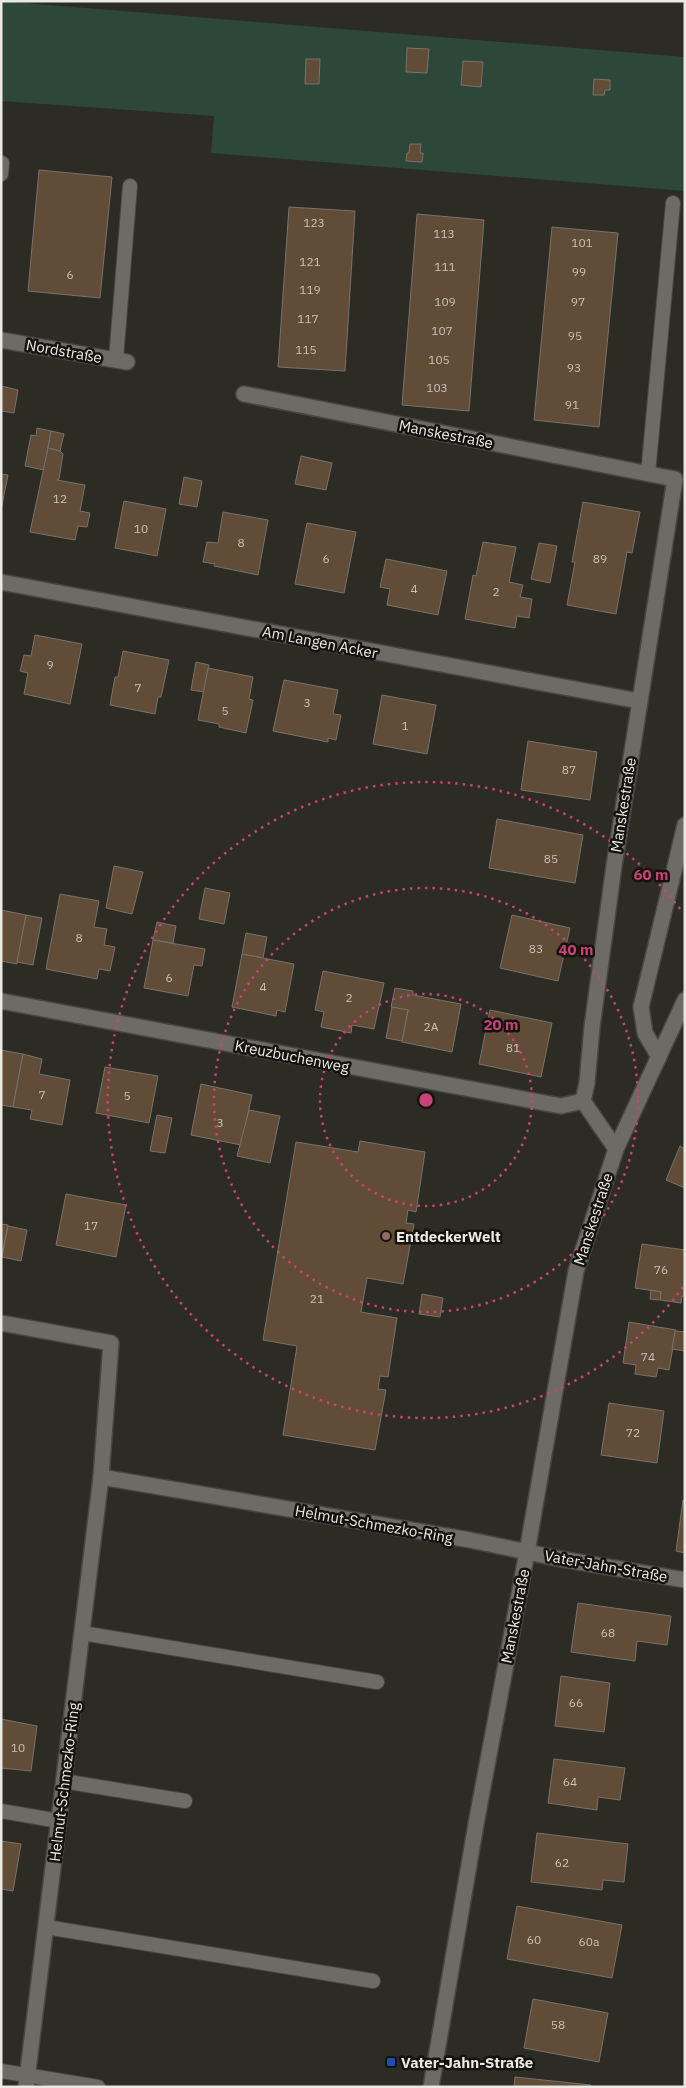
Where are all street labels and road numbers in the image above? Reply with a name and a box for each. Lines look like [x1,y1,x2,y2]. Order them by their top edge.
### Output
street label: Nordstraße [24,335,104,367]
street label: Manskestraße [397,416,495,452]
street label: Am Langen Acker [261,622,380,663]
street label: Manskestraße [606,756,640,854]
street label: Kreuzbuchenweg [233,1036,351,1076]
street label: Manskestraße [569,1171,617,1267]
street label: Helmut-Schmezko-Ring [293,1501,455,1547]
street label: Vater-Jahn-Straße [543,1546,669,1586]
street label: Manskestraße [497,1567,533,1665]
street label: Helmut-Schmezko-Ring [45,1701,83,1863]

